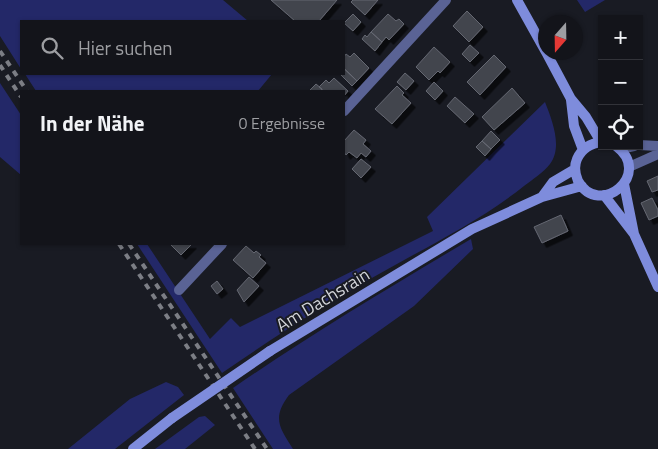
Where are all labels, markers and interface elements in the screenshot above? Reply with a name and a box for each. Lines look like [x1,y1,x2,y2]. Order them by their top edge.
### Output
north arrow [538,15,583,60]
map controls [598,15,643,150]
button: + [598,15,643,60]
search box [20,20,345,75]
text: Hier suchen [78,33,173,62]
icon: search [38,34,66,62]
button: − [598,60,643,105]
button: locate [598,105,643,150]
text: In der Nähe [40,107,145,139]
text: 0 Ergebnisse [238,111,325,135]
street label: Am Dachsrain [271,261,375,338]

